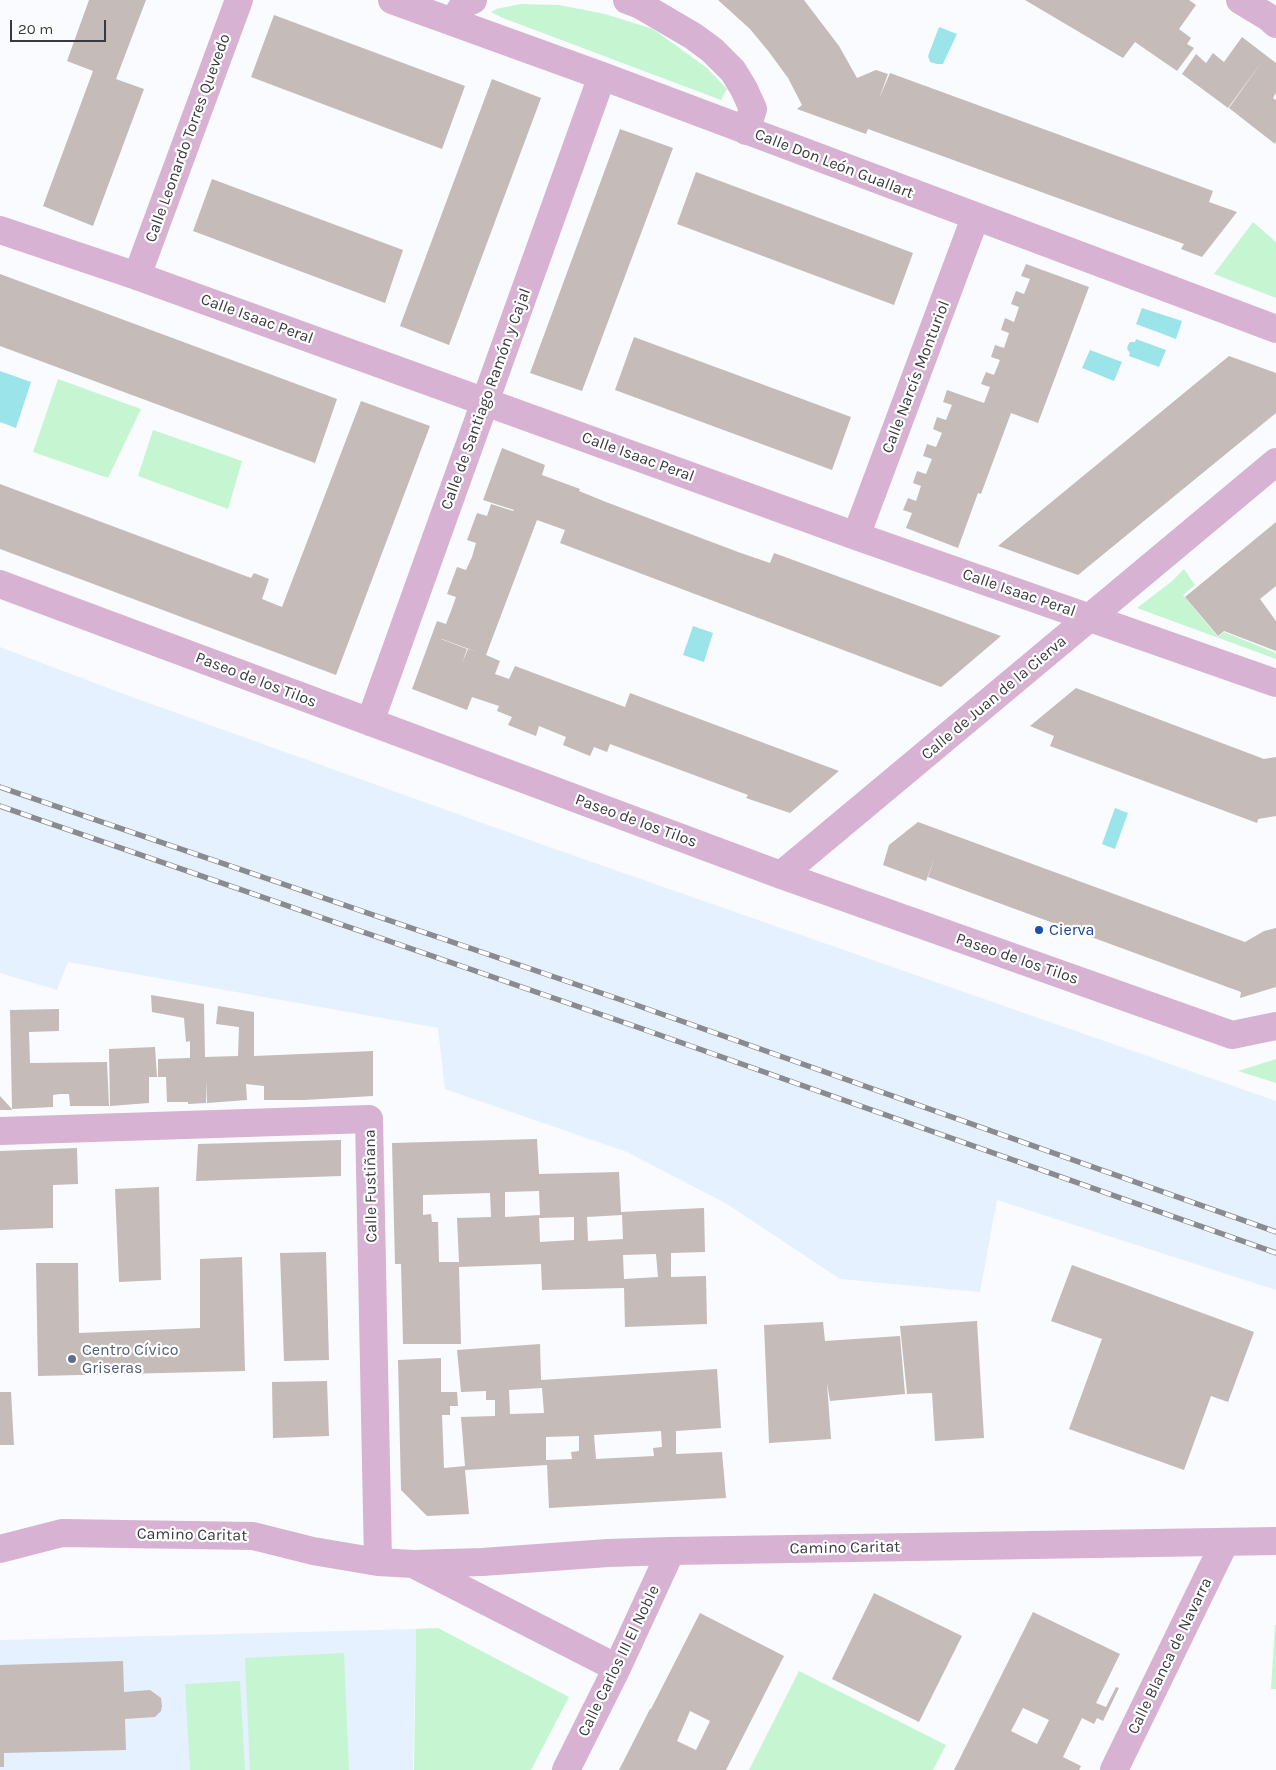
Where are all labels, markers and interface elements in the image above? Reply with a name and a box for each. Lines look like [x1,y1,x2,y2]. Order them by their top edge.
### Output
scale bar [12,10,109,42]
text: 20 m [18,20,53,38]
street label: Calle Leonardo Torres Quevedo [141,31,235,245]
street label: Calle Don León Guallart [752,125,916,203]
street label: Calle de Santiago Ramón y Cajal [437,286,535,512]
street label: Calle Isaac Peral [198,290,316,348]
street label: Calle Narcís Monturiol [878,298,954,456]
street label: Calle Isaac Peral [579,428,697,486]
street label: Calle Isaac Peral [960,565,1078,621]
street label: Calle de Juan de la Cierva [918,632,1070,764]
street label: Paseo de los Tilos [193,648,319,712]
street label: Paseo de los Tilos [572,790,700,852]
place label: Cierva [1049,920,1094,940]
marker: Cierva [1033,924,1045,936]
street label: Paseo de los Tilos [953,929,1081,989]
street label: Calle Fustiñana [360,1129,382,1243]
place label: Centro Cívico Griseras [82,1340,178,1378]
marker: Centro Cívico Griseras [66,1353,78,1365]
street label: Camino Caritat [137,1524,247,1546]
street label: Camino Caritat [790,1537,900,1559]
street label: Calle Blanca de Navarra [1124,1575,1216,1737]
street label: Calle Carlos III El Noble [574,1582,664,1740]

